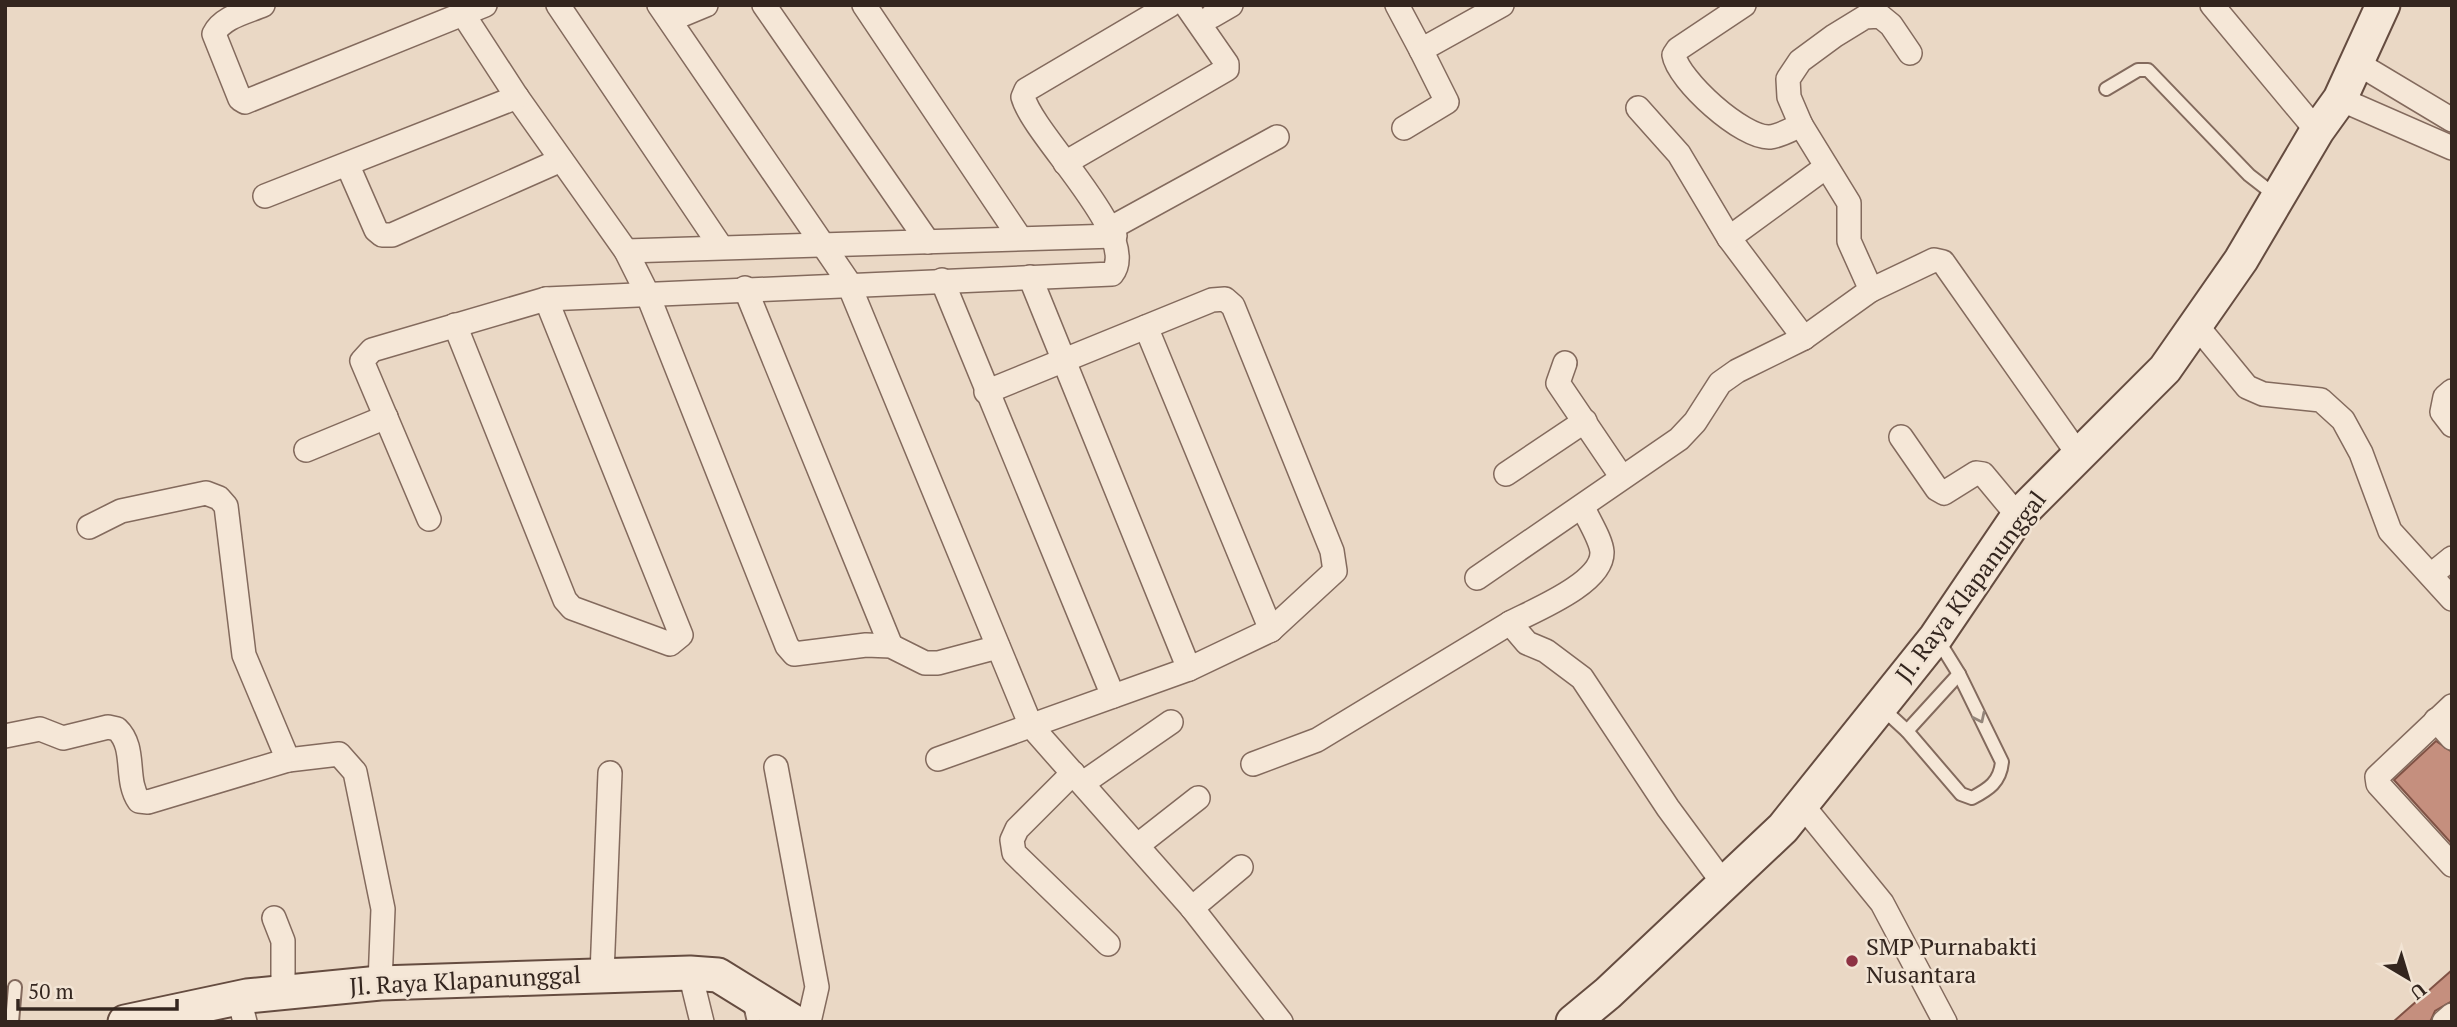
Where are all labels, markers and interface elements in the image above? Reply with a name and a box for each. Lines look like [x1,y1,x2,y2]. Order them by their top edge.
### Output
street label: Jl. Raya Klapanunggal [1888,484,2053,689]
one-way arrow [1972,711,1986,723]
place label: SMP Purnabakti Nusantara [1866,930,2037,990]
north arrow [2373,943,2443,1013]
marker: SMP Purnabakti Nusantara [1844,953,1860,969]
street label: Jl. Raya Klapanunggal [348,958,582,1002]
scale bar [18,968,177,1012]
text: 50 m [28,977,74,1005]
text: U [2405,978,2432,1006]

